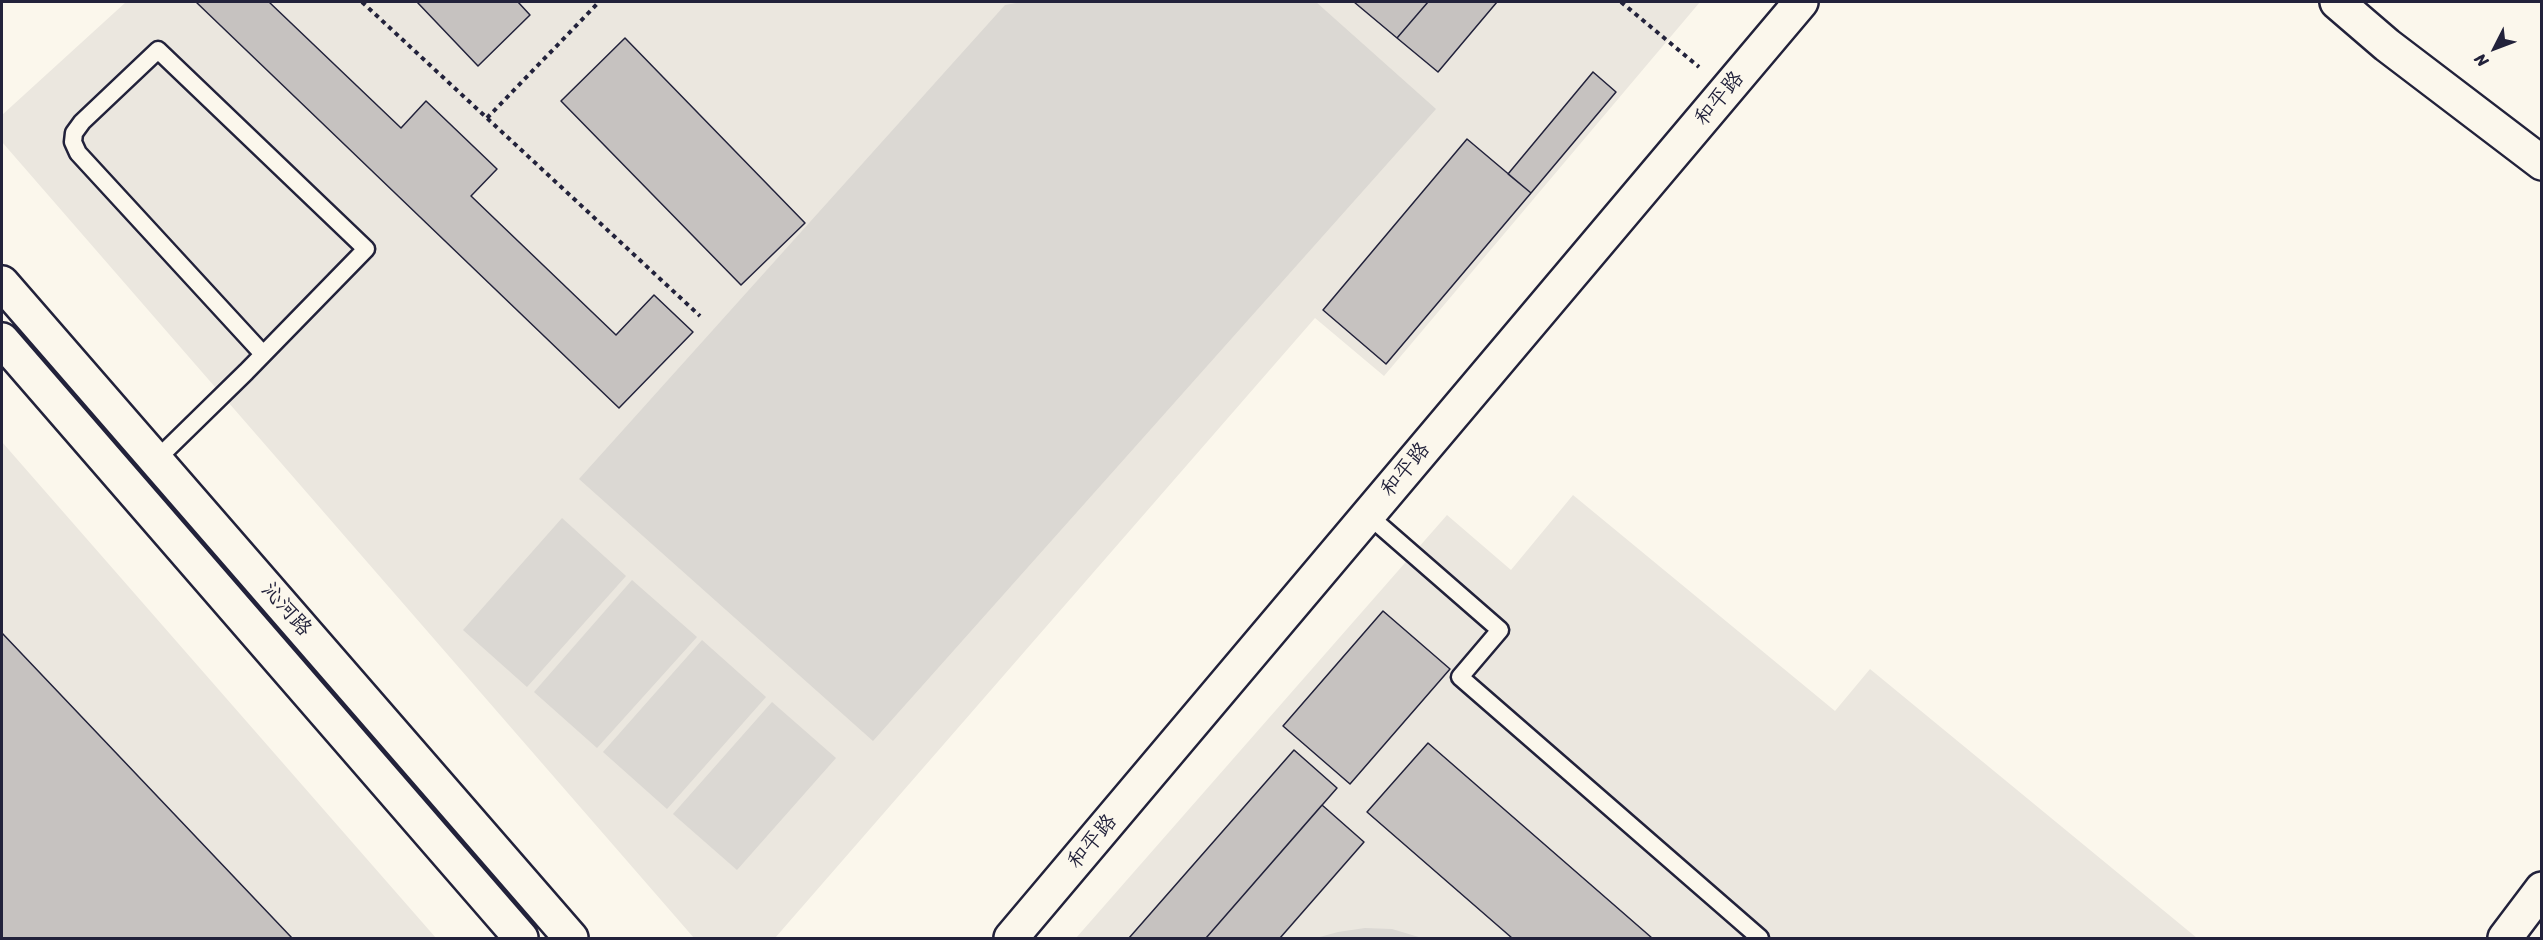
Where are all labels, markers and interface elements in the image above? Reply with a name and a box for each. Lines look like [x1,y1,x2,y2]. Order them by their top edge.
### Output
north arrow [2465,18,2525,78]
text: N [2467,47,2496,74]
street label: 和平路 [1690,67,1750,131]
street label: 和平路 [1376,438,1436,502]
street label: 沁河路 [256,578,316,642]
street label: 和平路 [1063,810,1123,874]

